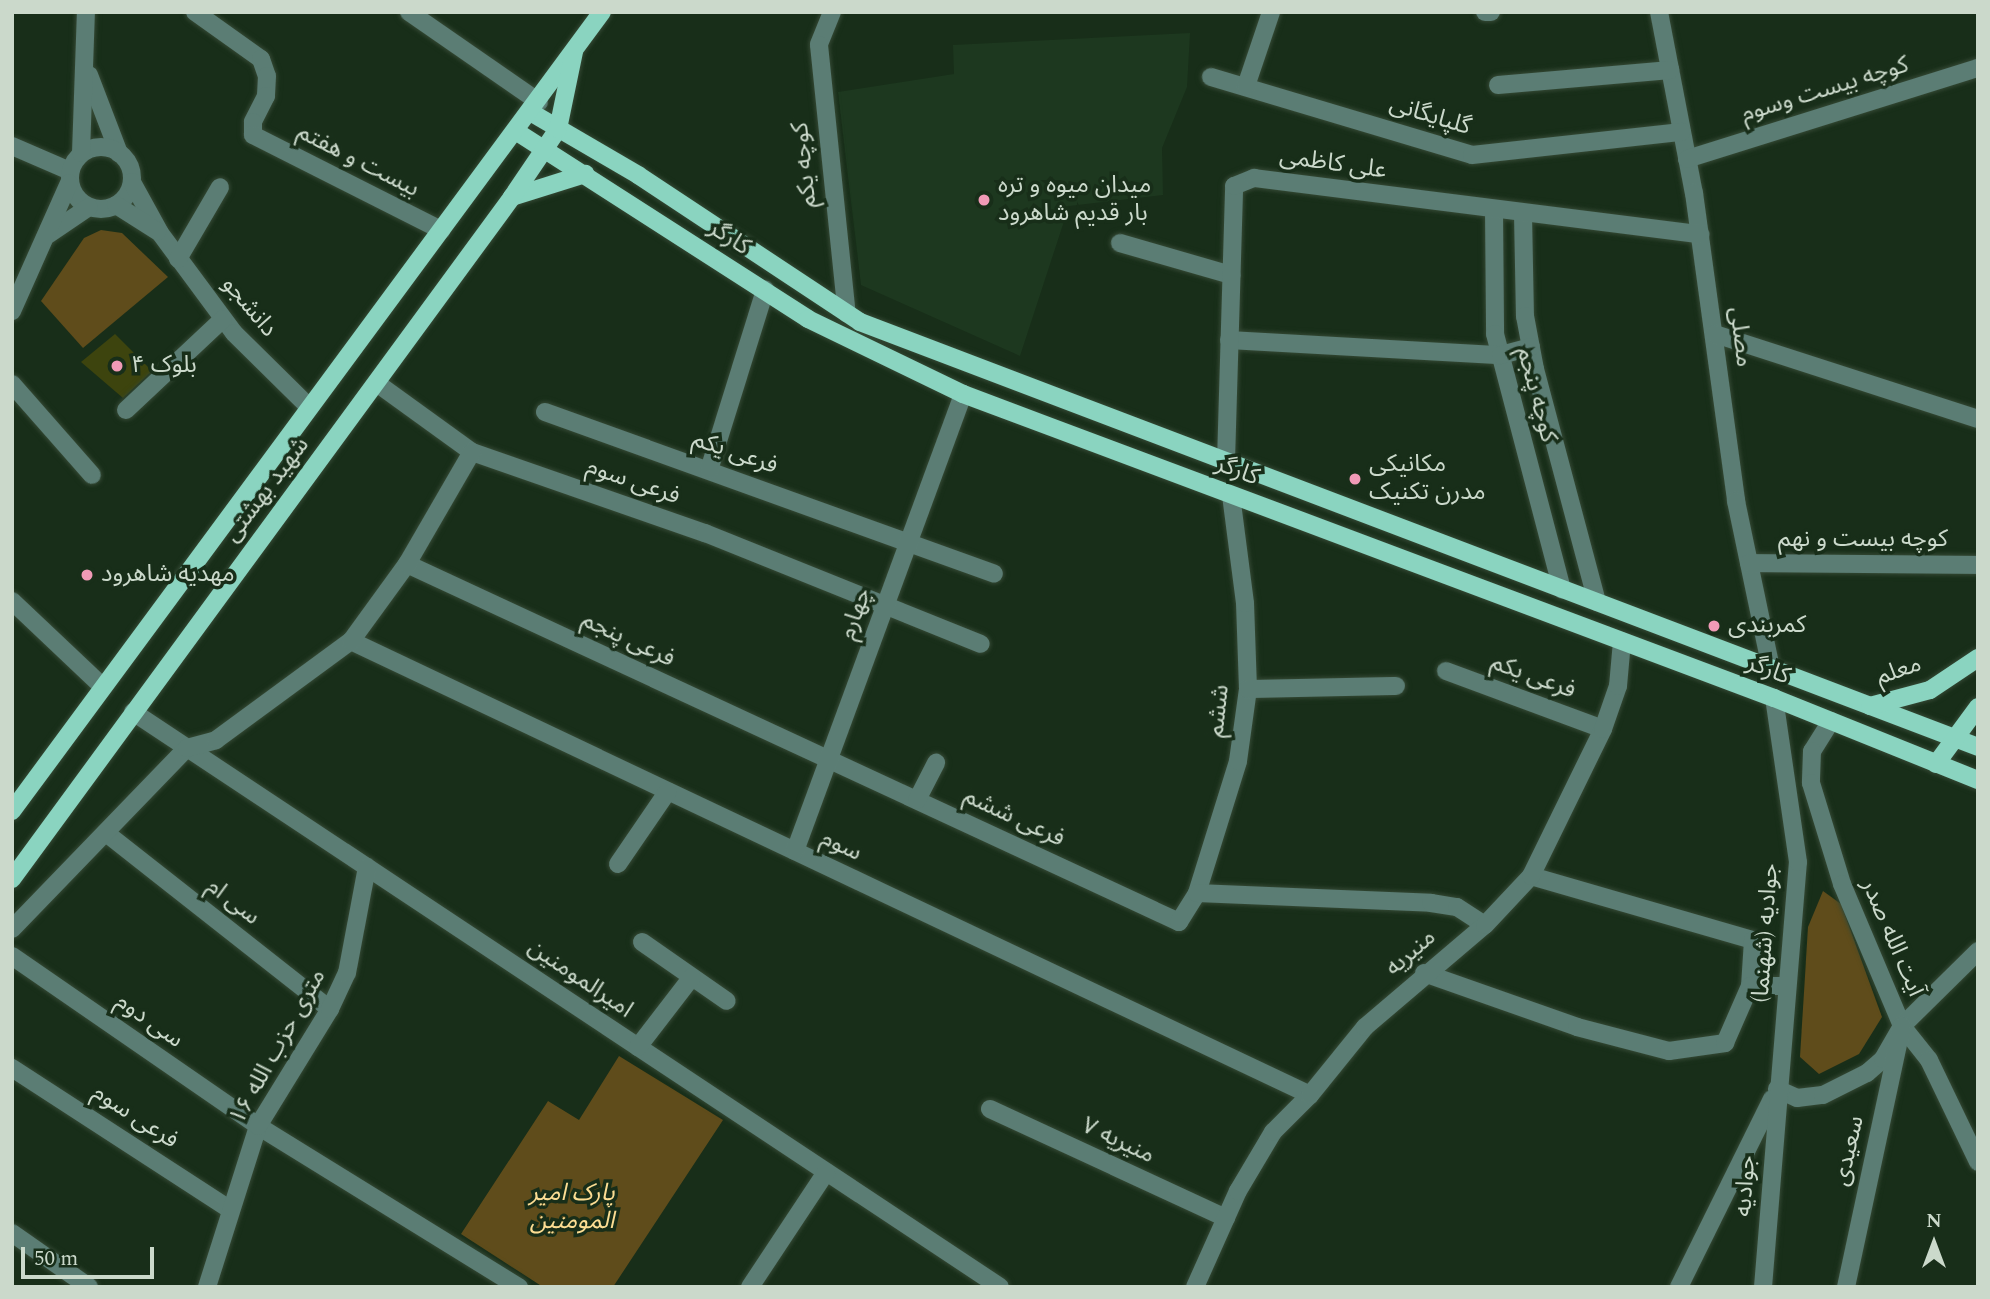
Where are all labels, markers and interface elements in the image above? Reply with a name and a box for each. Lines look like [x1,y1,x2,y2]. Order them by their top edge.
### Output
street label: کوچه بیست وسوم [1738,51,1912,129]
street label: گلپایگانی [1386,90,1474,142]
street label: بیست و هفتم [292,118,424,204]
street label: کوچه یکم [786,121,824,209]
street label: علی کاظمی [1278,142,1388,186]
place label: میدان میوه و تره بار قدیم شاهرود [998,172,1151,228]
marker: میدان میوه و تره بار قدیم شاهرود [976,192,992,208]
street label: کارگر [703,214,755,262]
street label: دانشجو [215,271,283,343]
street label: مصلی [1722,305,1758,369]
street label: کوچه پنجم [1510,344,1562,446]
place label: بلوک ۴ [131,352,197,380]
marker: بلوک ۴ [109,358,125,374]
street label: فرعی یکم [689,425,781,481]
street label: شهید بهشتی [218,432,316,548]
street label: کارگر [1211,450,1263,492]
place label: مکانیکی مدرن تکنیک [1369,451,1486,507]
street label: فرعی سوم [582,453,684,511]
marker: مکانیکی مدرن تکنیک [1347,471,1363,487]
street label: کوچه بیست و نهم [1778,526,1948,554]
place label: مهدیه شاهرود [101,561,235,589]
marker: مهدیه شاهرود [79,567,95,583]
street label: چهارم [833,584,879,644]
street label: فرعی پنجم [577,606,679,674]
place label: کمربندی [1728,612,1806,640]
marker: کمربندی [1706,618,1722,634]
street label: فرعی یکم [1487,648,1579,706]
street label: کارگر [1742,649,1794,691]
street label: معلم [1873,650,1925,692]
street label: ششم [1202,683,1236,739]
street label: فرعی ششم [959,782,1069,854]
street label: سوم [816,824,866,868]
street label: جوادیه (شهنما) [1747,862,1785,1004]
street label: سی ام [201,872,265,932]
street label: آیت الله صدر [1854,875,1930,1001]
street label: منیریه [1380,923,1442,983]
street label: امیرالمومنین [522,933,638,1025]
street label: ۱۶ متری حزب الله [223,964,333,1130]
street label: سی دوم [110,987,188,1055]
street label: فرعی سوم [86,1078,184,1156]
street label: منیریه ۷ [1077,1112,1159,1170]
street label: سعیدی [1827,1113,1871,1189]
street label: جوادیه [1729,1154,1763,1218]
park label: پارک امیر المومنین [529,1180,615,1236]
text: N [1926,1207,1942,1236]
north arrow [1899,1208,1969,1278]
scale bar [24,1232,158,1276]
text: 50 m [34,1243,78,1275]

